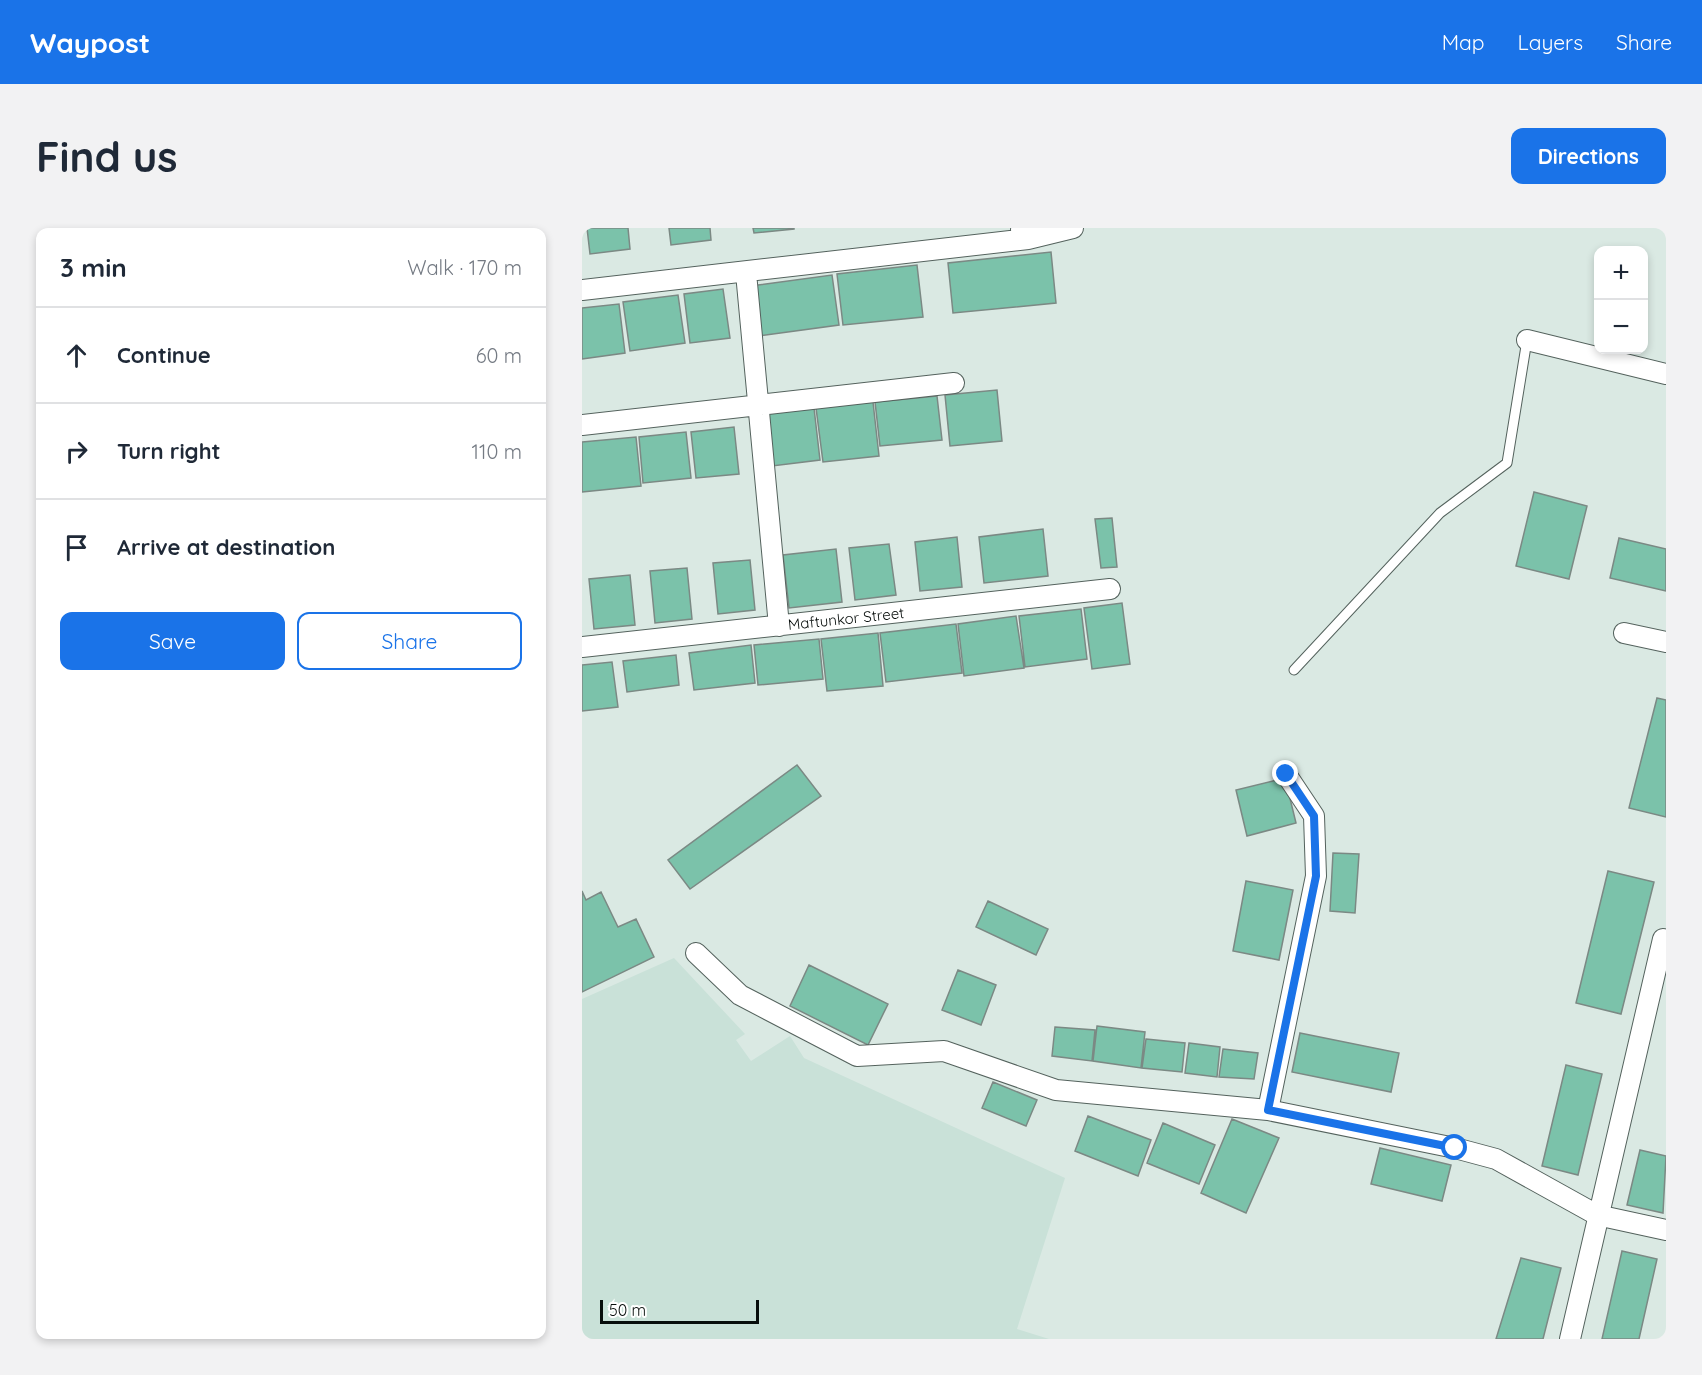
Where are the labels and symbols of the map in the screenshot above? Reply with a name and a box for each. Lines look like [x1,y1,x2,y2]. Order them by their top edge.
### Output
street label: Maftunkor Street [787,603,905,634]
route end [1272,760,1298,786]
route start [1441,1134,1467,1160]
scale bar [600,1297,759,1324]

